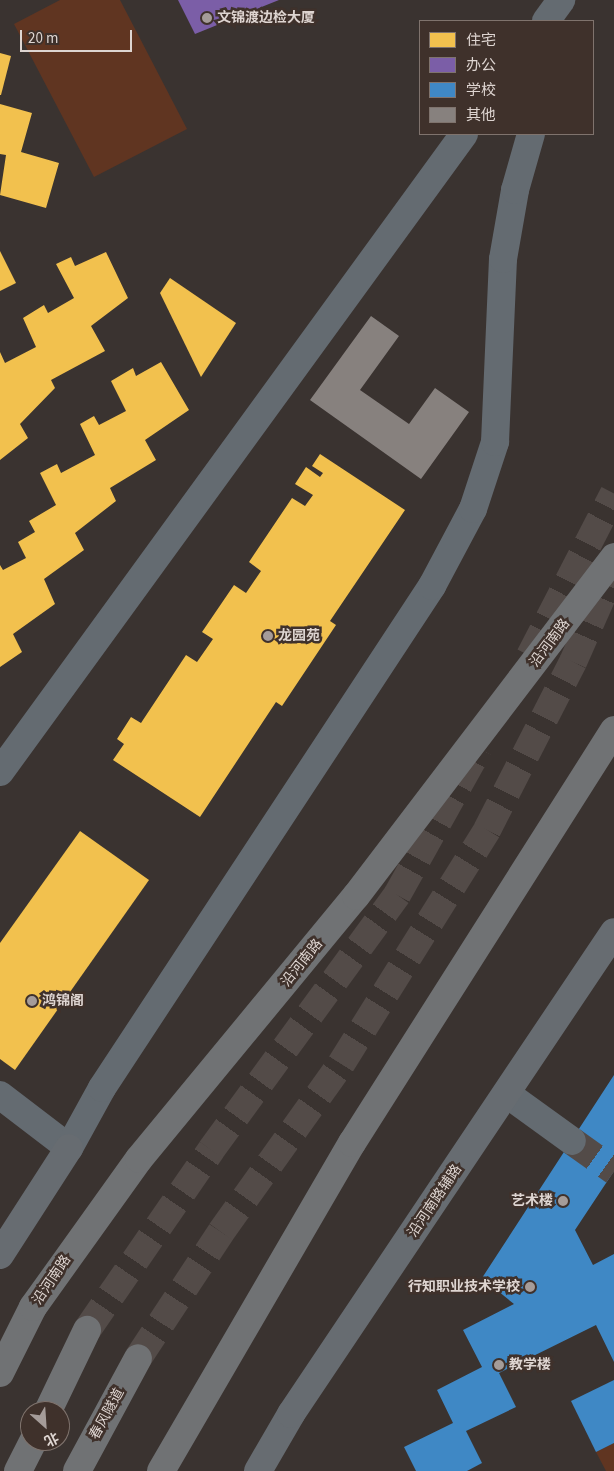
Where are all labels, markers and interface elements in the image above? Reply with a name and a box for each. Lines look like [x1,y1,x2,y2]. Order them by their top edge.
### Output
place label: 文锦渡边检大厦 [217,10,315,26]
marker: 文锦渡边检大厦 [201,12,213,24]
scale bar [22,20,135,52]
legend [419,20,594,135]
text: 20 m [28,28,58,49]
text: 住宅 [466,30,496,51]
text: 办公 [466,55,496,76]
text: 学校 [466,80,496,101]
text: 其他 [466,105,496,126]
street label: 沿河南路 [526,616,574,670]
place label: 龙园苑 [278,628,320,644]
marker: 龙园苑 [262,630,274,642]
street label: 沿河南路 [278,936,326,990]
place label: 鸿锦阁 [42,993,84,1009]
marker: 鸿锦阁 [26,995,38,1007]
street label: 沿河南路辅路 [405,1161,465,1241]
place label: 艺术楼 [511,1193,553,1209]
marker: 艺术楼 [557,1195,569,1207]
street label: 沿河南路 [29,1252,75,1308]
place label: 行知职业技术学校 [408,1279,520,1295]
marker: 行知职业技术学校 [524,1281,536,1293]
place label: 教学楼 [509,1357,551,1373]
marker: 教学楼 [493,1359,505,1371]
street label: 春风隧道 [86,1385,128,1443]
north arrow [20,1401,70,1451]
text: 北 [40,1427,62,1451]

